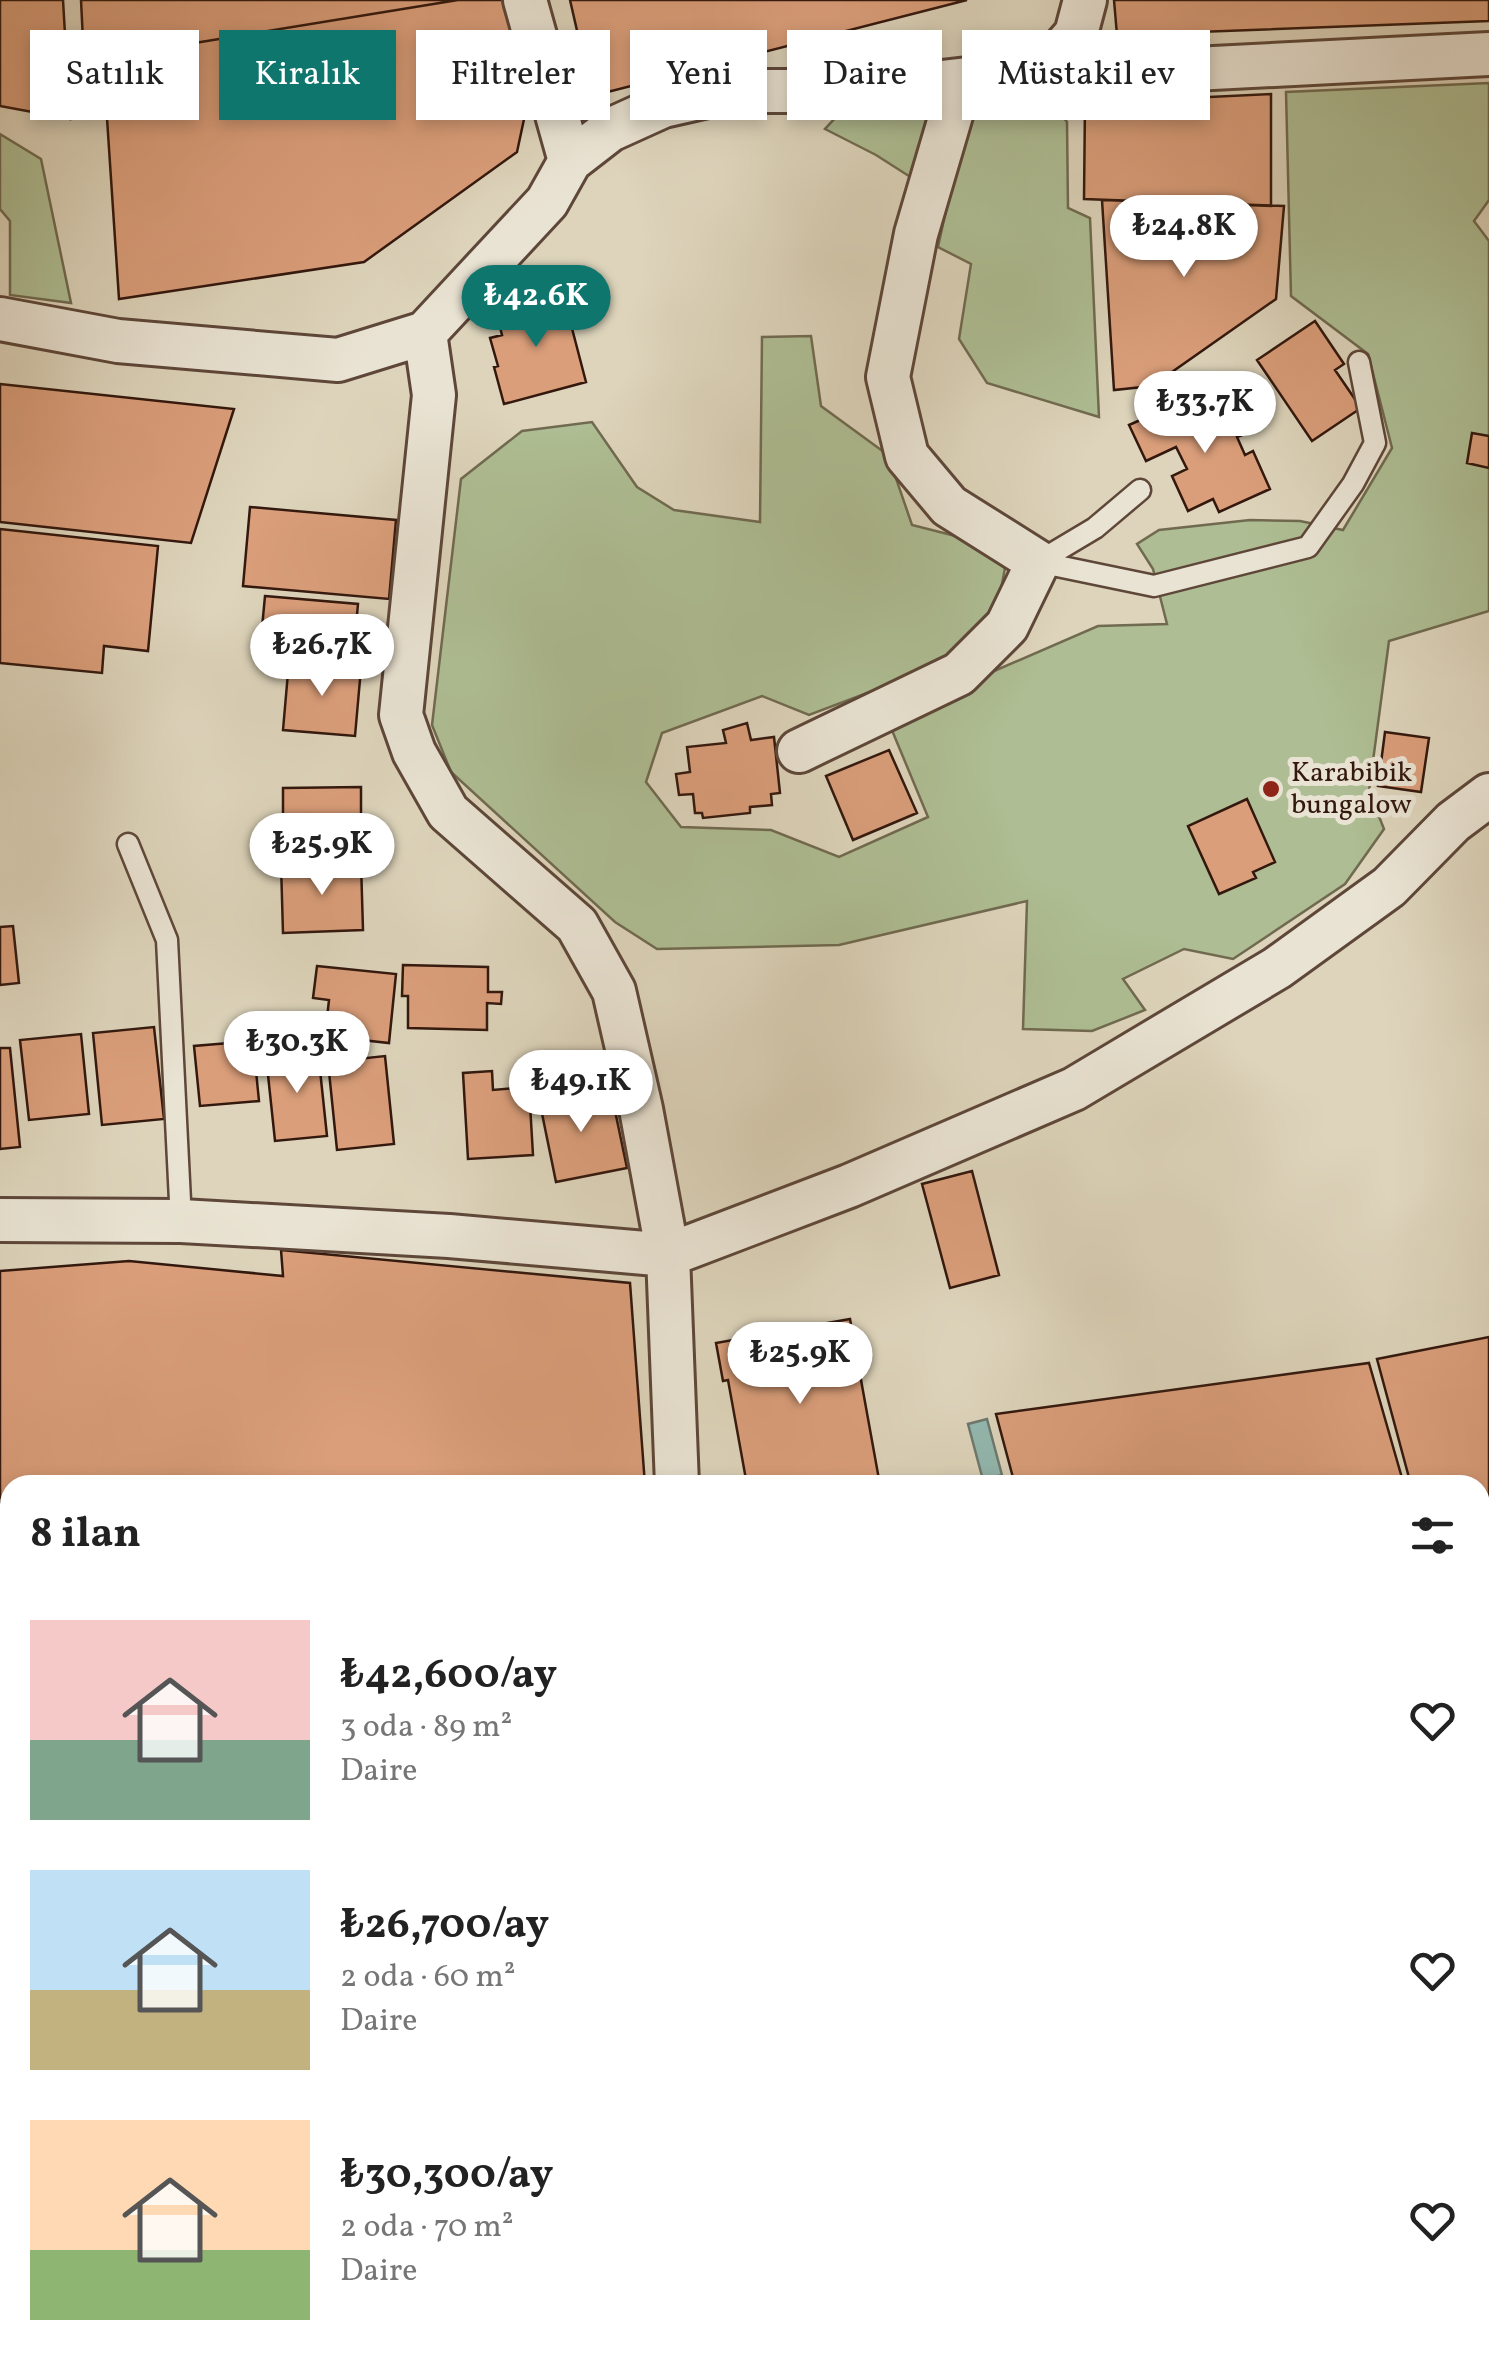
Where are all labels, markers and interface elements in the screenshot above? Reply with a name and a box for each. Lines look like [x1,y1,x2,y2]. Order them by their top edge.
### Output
chip: Satılık [30,30,199,120]
chip: Kiralık [219,30,396,120]
chip: Filtreler [416,30,610,120]
chip: Yeni [630,30,767,120]
chip: Daire [787,30,942,120]
chip: Müstakil ev [962,30,1210,120]
pin: ₺24.8K [1103,195,1265,280]
text: ₺24.8K [1132,205,1236,249]
pin: ₺42.6K [455,265,617,350]
text: ₺42.6K [484,275,588,319]
pin: ₺33.7K [1124,371,1286,456]
text: ₺33.7K [1156,381,1254,425]
pin: ₺26.7K [241,614,403,699]
text: ₺26.7K [272,624,372,668]
place label: Karabibik bungalow [1291,754,1412,825]
marker: Karabibik bungalow [1260,778,1282,800]
pin: ₺25.9K [241,813,403,898]
text: ₺25.9K [272,823,372,867]
pin: ₺30.3K [216,1011,378,1096]
text: ₺30.3K [246,1021,348,1065]
pin: ₺49.1K [500,1050,662,1135]
text: ₺49.1K [531,1060,631,1104]
pin: ₺25.9K [719,1322,881,1407]
text: ₺25.9K [750,1332,850,1376]
text: 8 ilan [30,1506,141,1565]
icon: filters [1405,1508,1460,1563]
text: ₺42,600/ay [340,1647,557,1706]
icon: home [110,1660,230,1780]
icon: heart [1405,1693,1460,1748]
text: 3 oda · 89 m² [340,1706,512,1750]
text: Daire [340,1750,418,1794]
text: ₺26,700/ay [340,1897,549,1956]
icon: home [110,1910,230,2030]
icon: heart [1405,1943,1460,1998]
text: 2 oda · 60 m² [340,1956,516,2000]
text: Daire [340,2000,418,2044]
text: ₺30,300/ay [340,2147,553,2206]
icon: home [110,2160,230,2280]
icon: heart [1405,2193,1460,2248]
text: 2 oda · 70 m² [340,2206,514,2250]
text: Daire [340,2250,418,2294]

